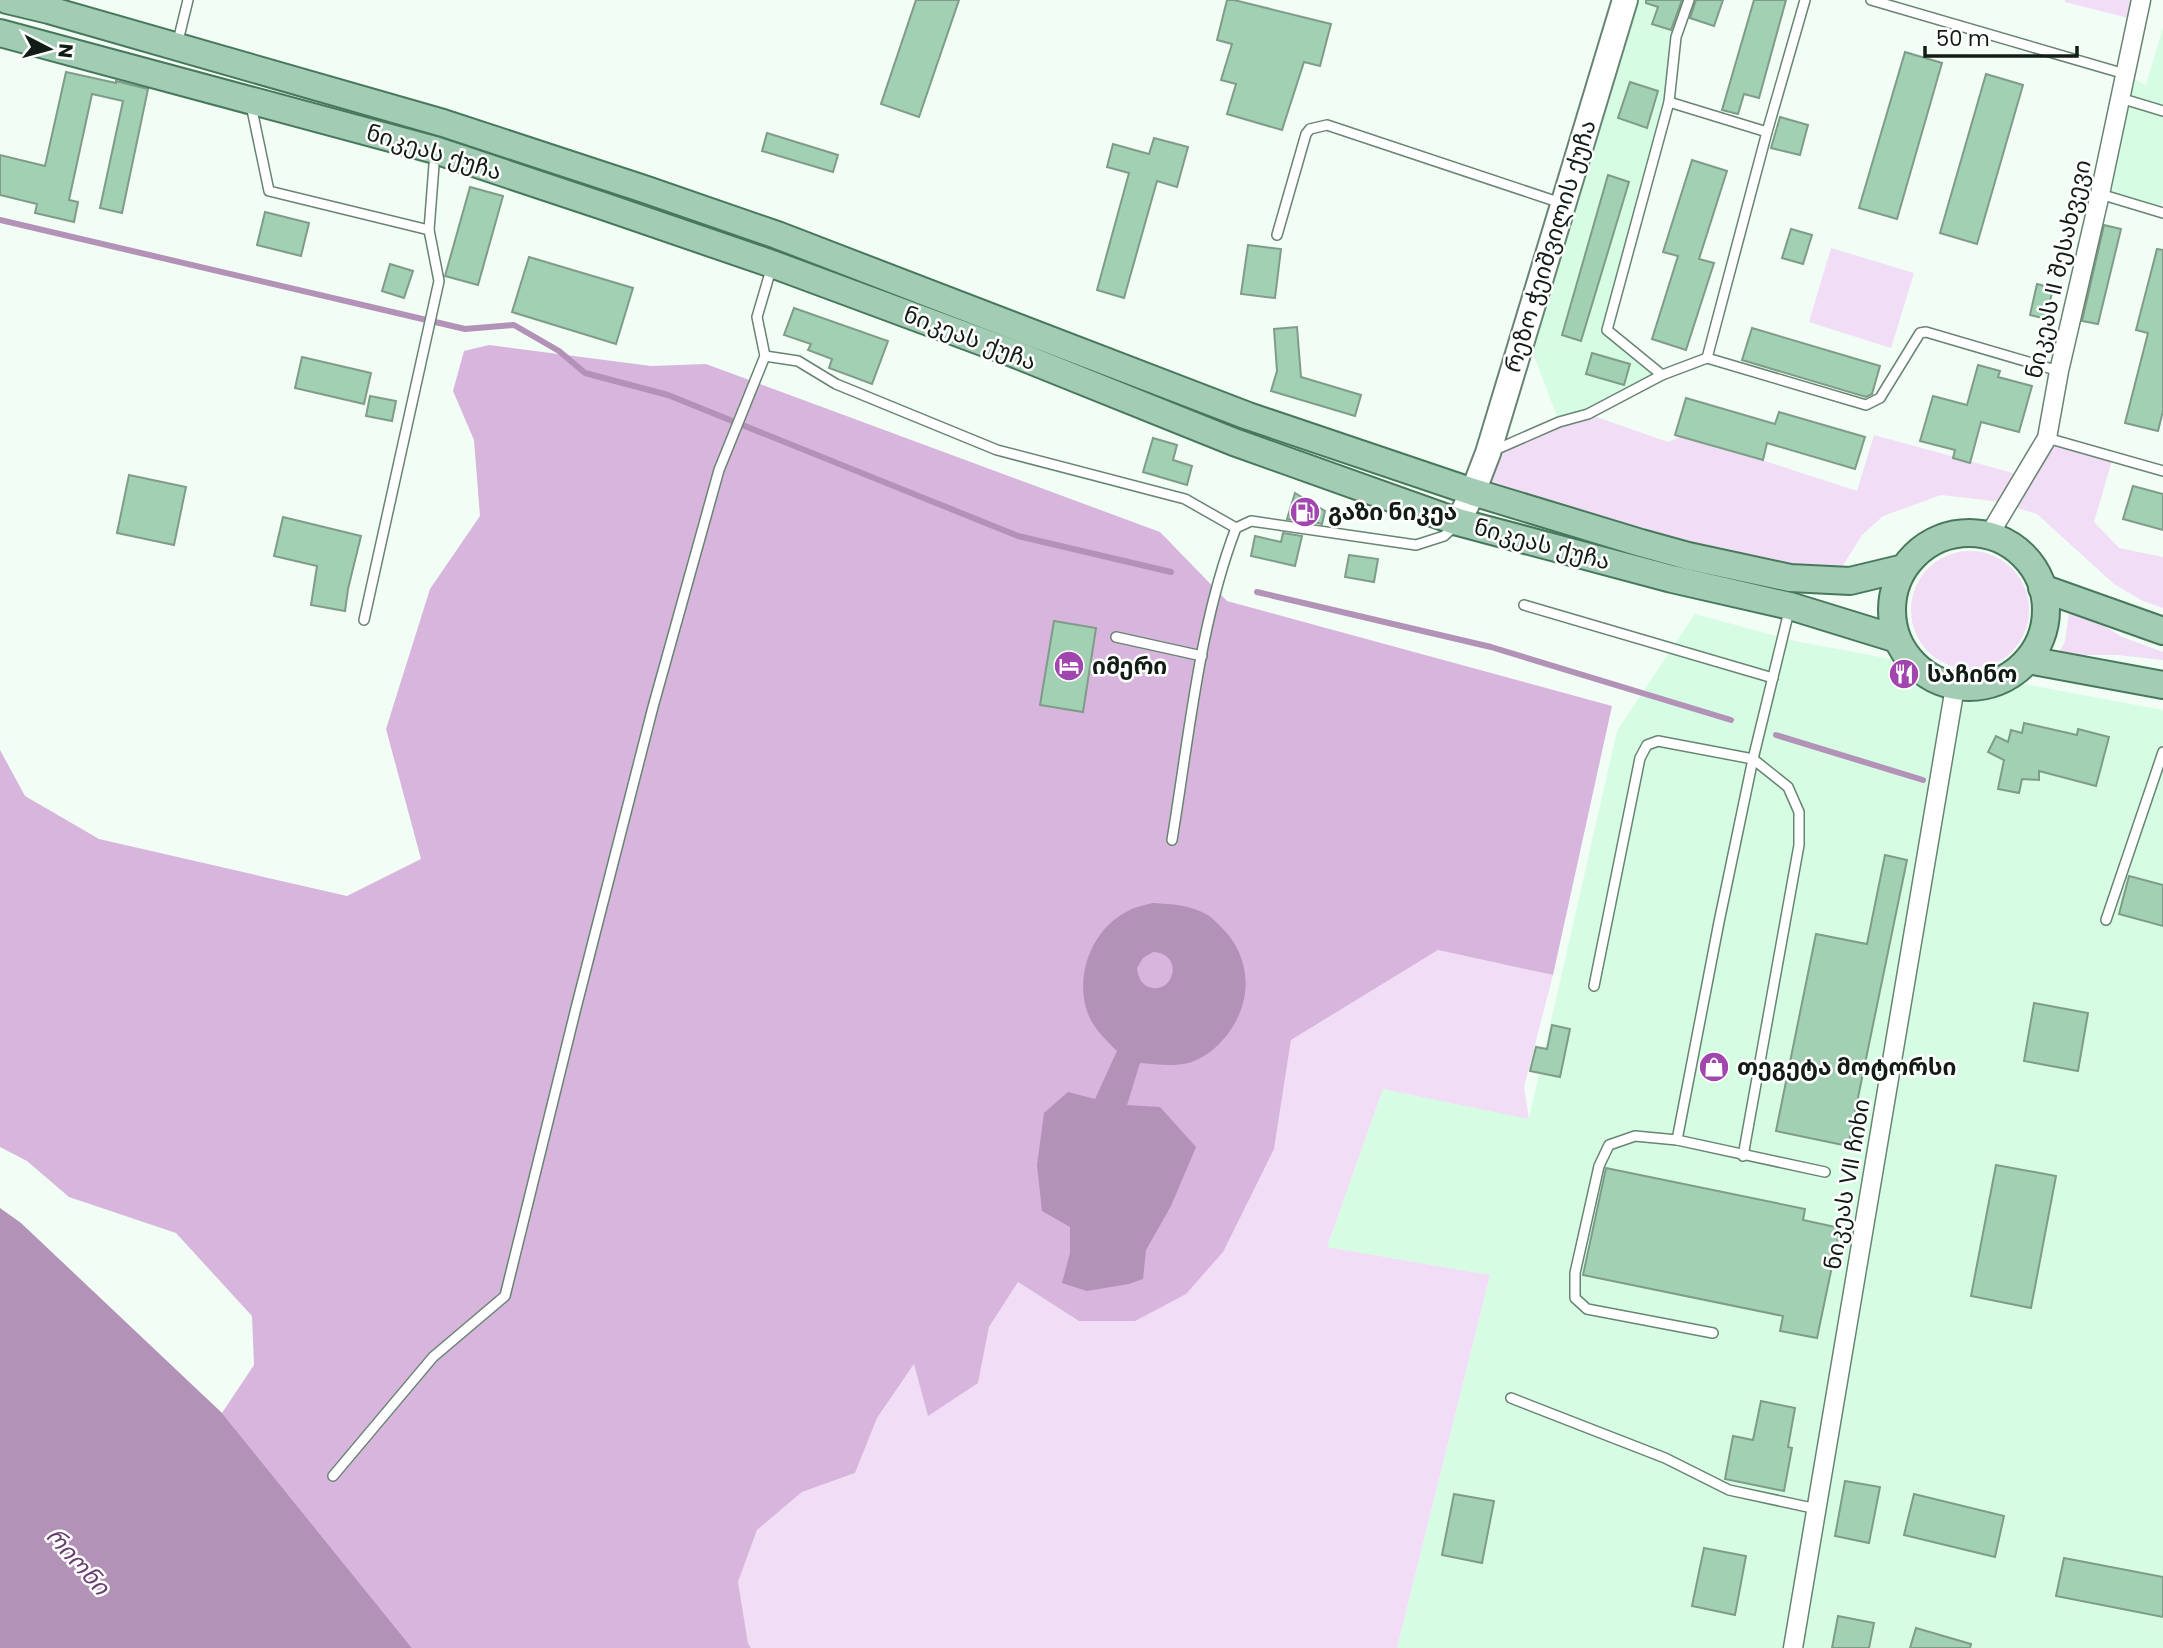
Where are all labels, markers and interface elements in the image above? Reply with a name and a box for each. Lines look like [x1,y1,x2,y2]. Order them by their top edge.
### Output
north arrow [14,14,84,84]
scale bar [1925,14,2077,58]
text: 50 m [1936,24,1990,53]
text: N [51,42,80,59]
street label: ნიკეას ქუჩა [362,116,506,188]
street label: რეზო ჭეიშვილის ქუჩა [1496,116,1604,376]
street label: ნიკეას II შესახვევი [2017,156,2099,382]
street label: ნიკეას ქუჩა [899,298,1041,378]
fuel station icon: გაზი ნიკეა [1288,495,1322,529]
place label: გაზი ნიკეა [1328,496,1457,528]
street label: ნიკეას ქუჩა [1470,510,1614,578]
hotel icon: იმერი [1052,649,1086,683]
place label: იმერი [1092,650,1167,682]
restaurant icon: საჩინო [1887,657,1921,691]
place label: საჩინო [1927,658,2017,690]
shop icon: თეგეტა მოტორსი [1697,1050,1731,1084]
place label: თეგეტა მოტორსი [1737,1051,1956,1083]
street label: ნიკეას VII ჩიხი [1816,1096,1878,1272]
water label: რიონი [39,1520,118,1603]

